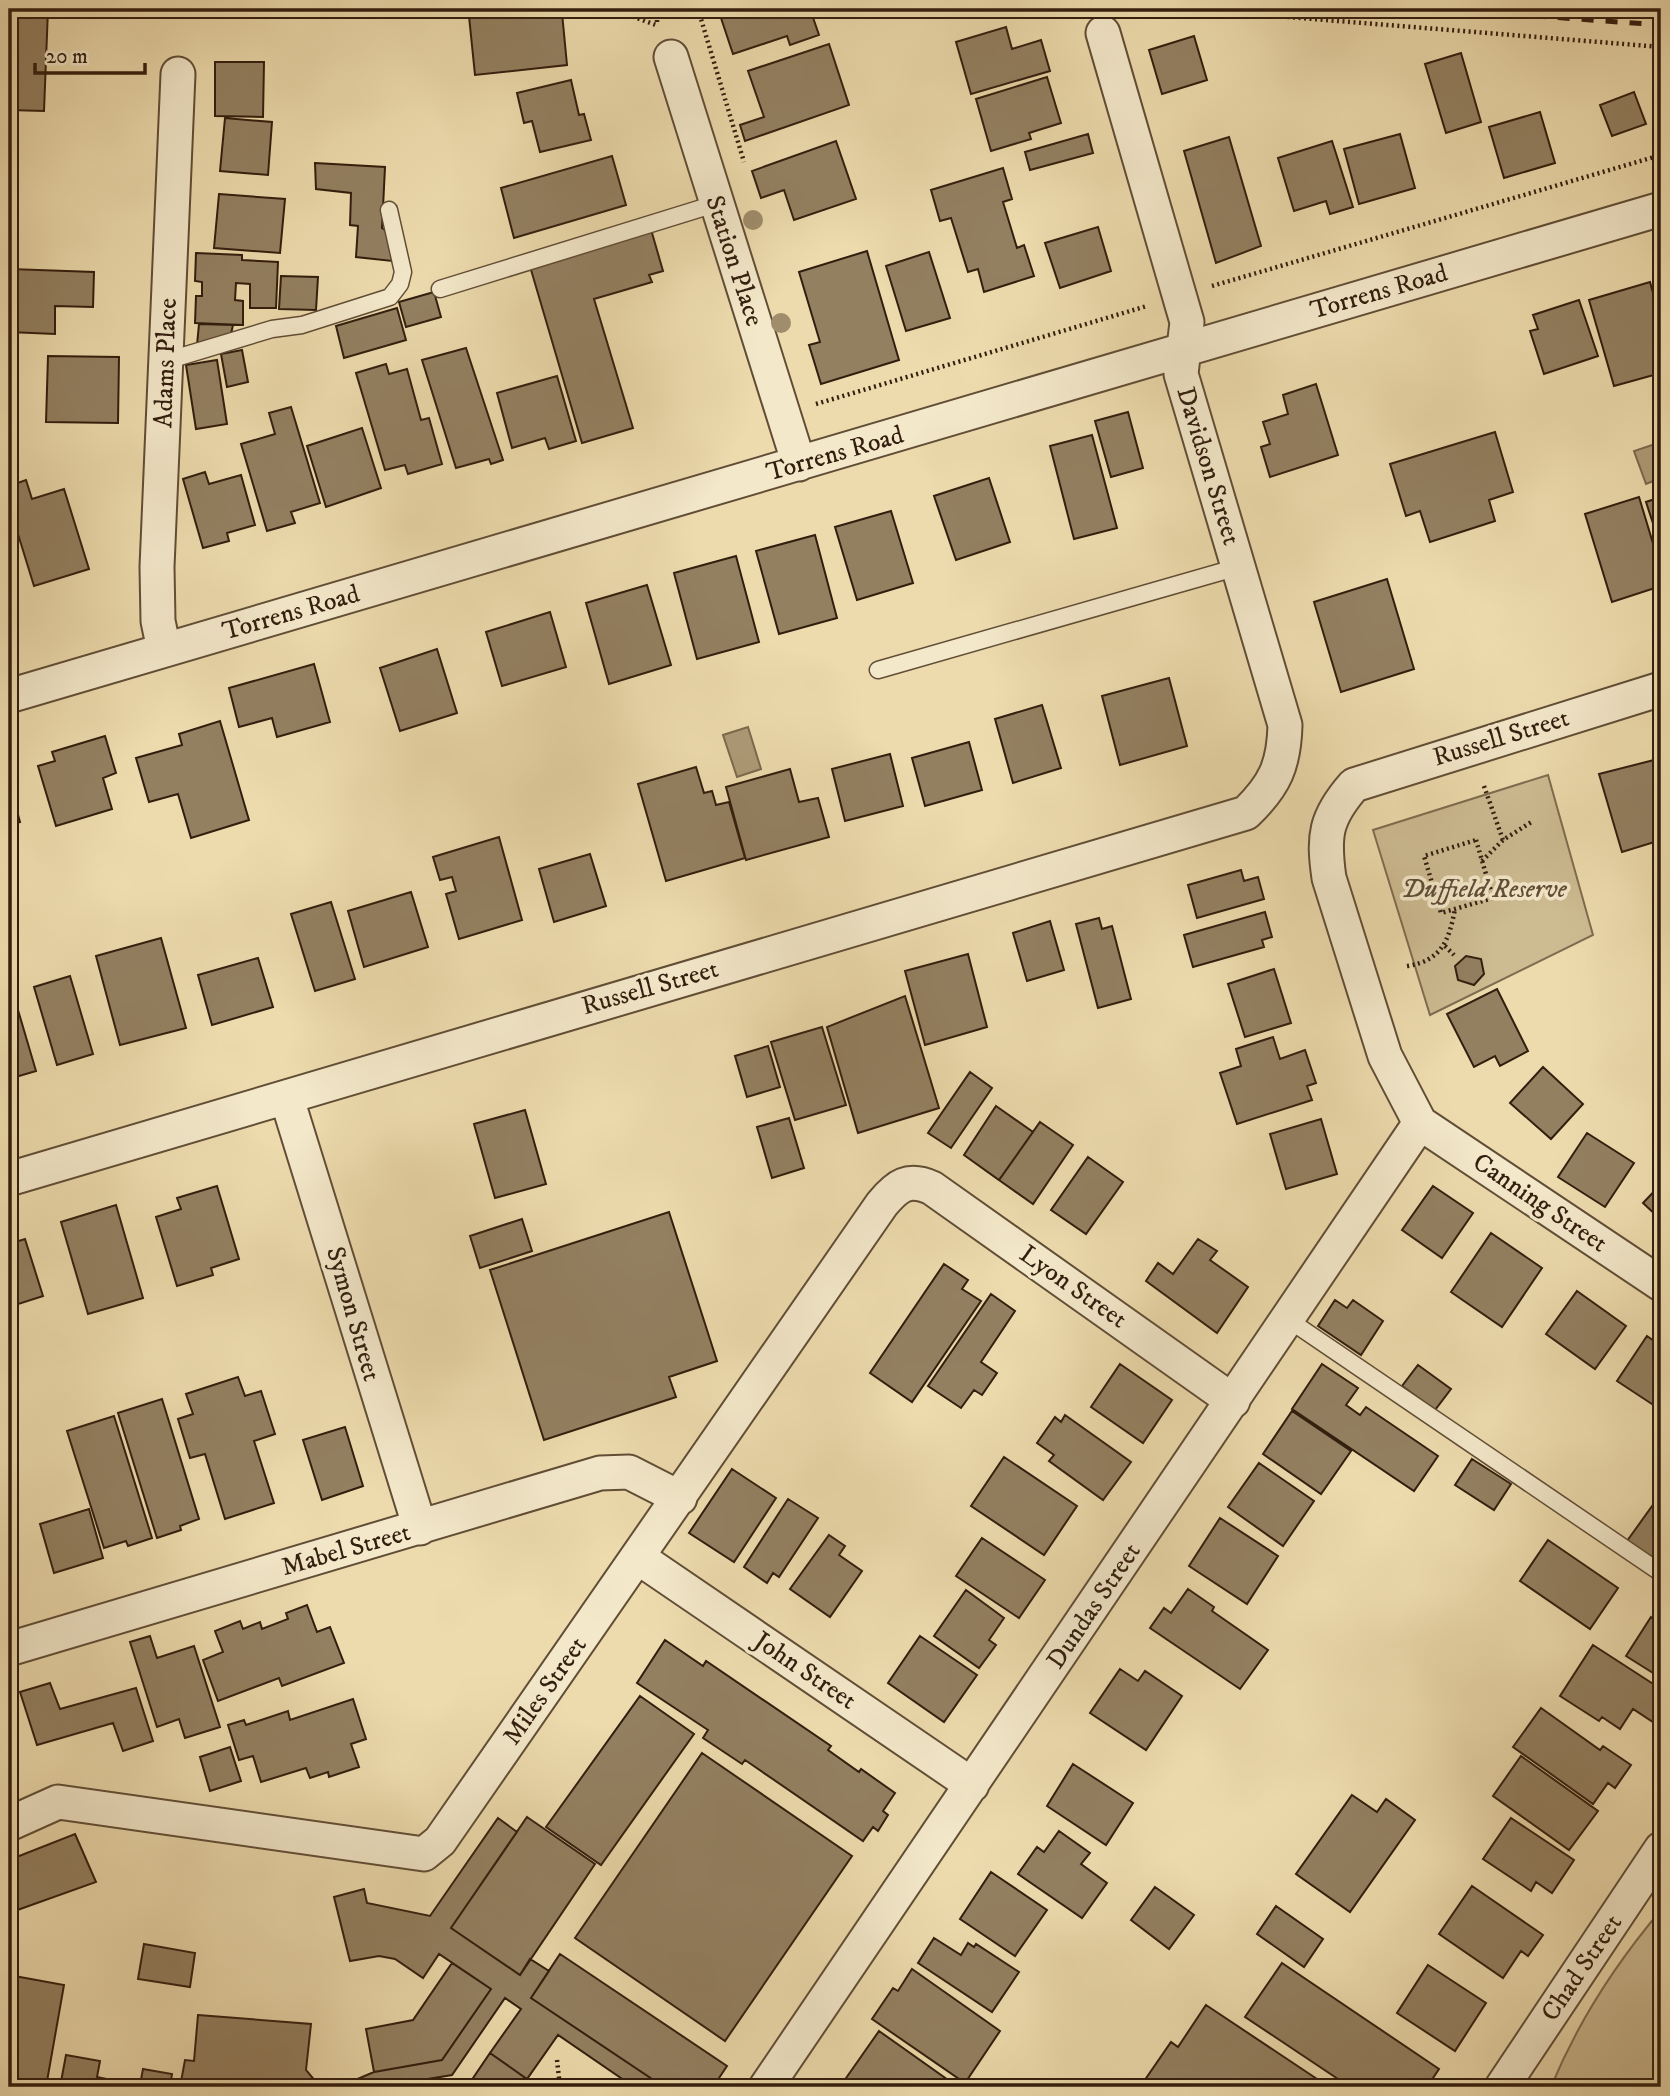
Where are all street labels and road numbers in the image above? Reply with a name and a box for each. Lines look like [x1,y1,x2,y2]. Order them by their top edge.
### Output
street label: Station Place [697,191,771,331]
street label: Torrens Road [1307,257,1451,327]
street label: Adams Place [147,297,185,429]
street label: Davidson Street [1168,383,1248,549]
street label: Torrens Road [763,419,907,489]
street label: Torrens Road [219,578,363,648]
street label: Russell Street [1429,702,1573,774]
street label: Russell Street [578,953,722,1023]
street label: Canning Street [1466,1146,1614,1260]
street label: Lyon Street [1013,1238,1133,1336]
street label: Symon Street [318,1243,388,1385]
street label: Mabel Street [278,1516,414,1584]
street label: Dundas Street [1040,1537,1148,1675]
street label: John Street [746,1624,863,1717]
street label: Miles Street [496,1630,594,1752]
street label: Chad Street [1534,1908,1630,2028]

